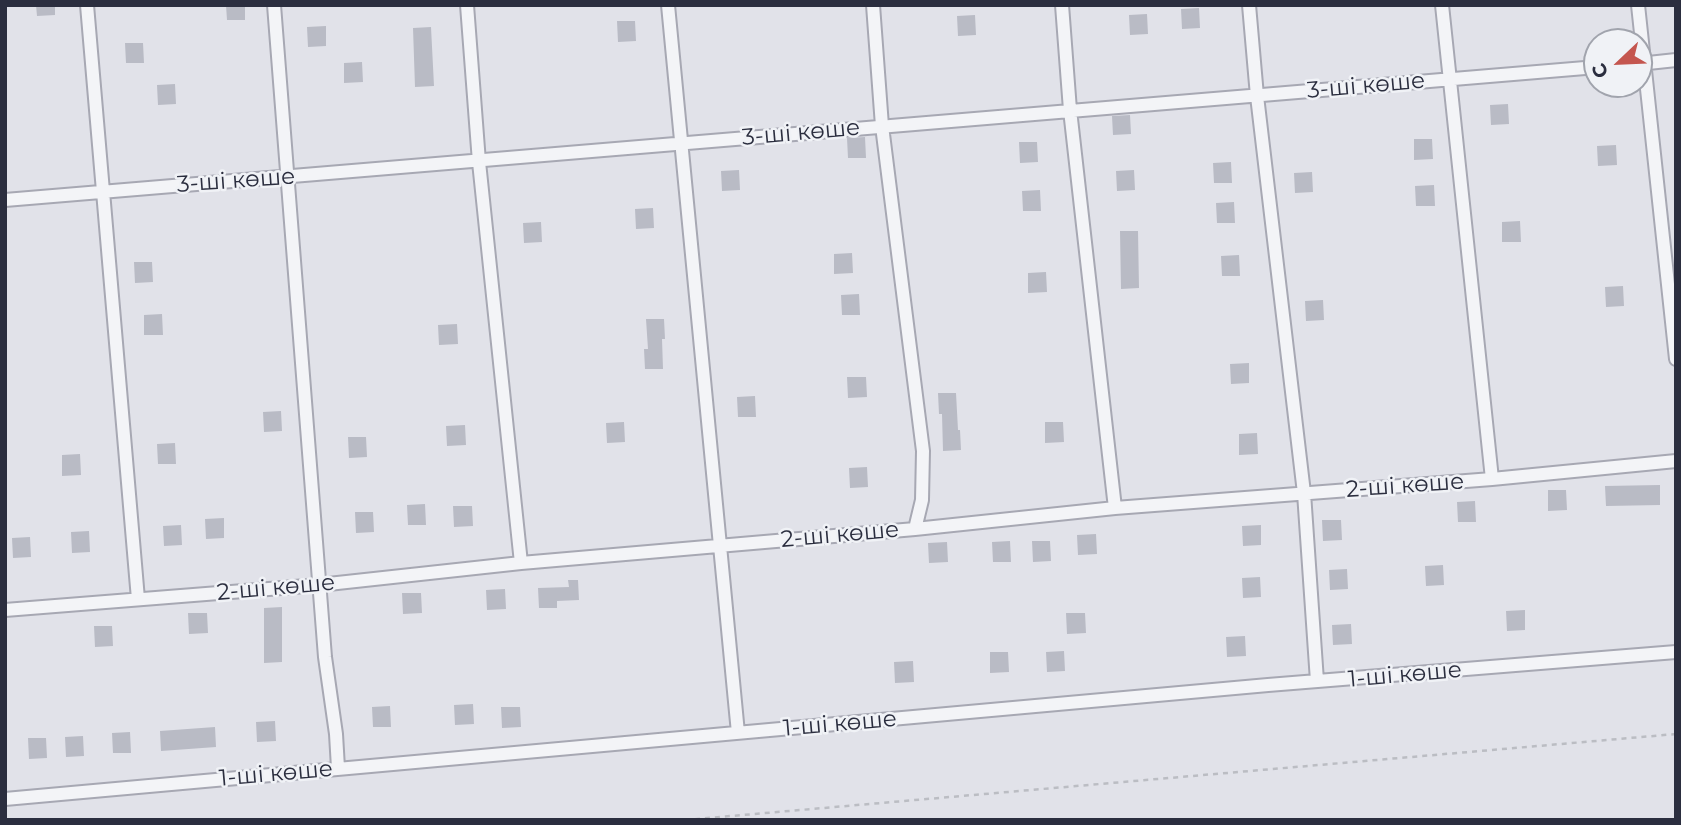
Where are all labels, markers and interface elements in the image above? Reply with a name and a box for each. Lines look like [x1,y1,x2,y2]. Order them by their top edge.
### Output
north arrow [1583,28,1653,98]
text: С [1587,60,1613,81]
street label: 3-ші көше [1306,67,1426,105]
street label: 3-ші көше [741,114,861,152]
street label: 3-ші көше [176,163,296,199]
street label: 2-ші көше [1345,468,1465,504]
street label: 2-ші көше [780,516,900,554]
street label: 2-ші көше [216,569,336,607]
street label: 1-ші көше [1347,656,1463,694]
street label: 1-ші көше [782,705,898,743]
street label: 1-ші көше [218,755,334,793]

